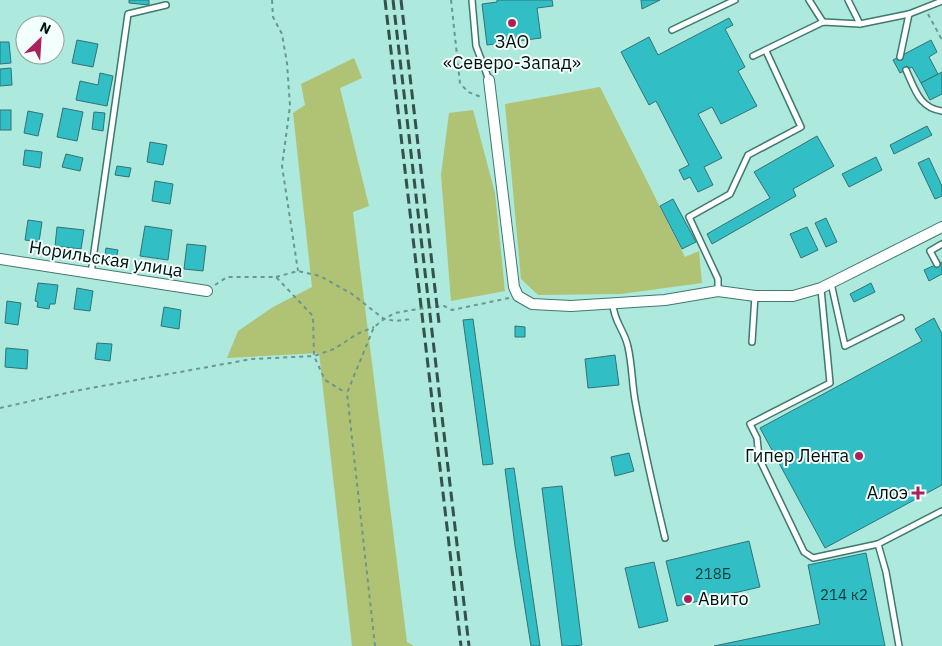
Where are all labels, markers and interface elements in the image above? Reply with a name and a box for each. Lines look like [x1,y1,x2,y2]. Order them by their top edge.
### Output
north arrow [15,15,65,65]
marker: ЗАО «Северо-Запад» [506,17,518,29]
text: N [37,18,54,39]
place label: ЗАО «Северо-Запад» [443,30,581,74]
street label: Норильская улица [27,235,185,282]
place label: Гипер Лента [745,444,849,467]
marker: Гипер Лента [853,450,865,462]
place label: Алоэ [867,481,908,504]
marker: Алоэ [912,487,924,499]
house number: 218Б [695,564,731,583]
house number: 214 к2 [820,585,868,604]
place label: Авито [698,587,749,610]
marker: Авито [682,593,694,605]

